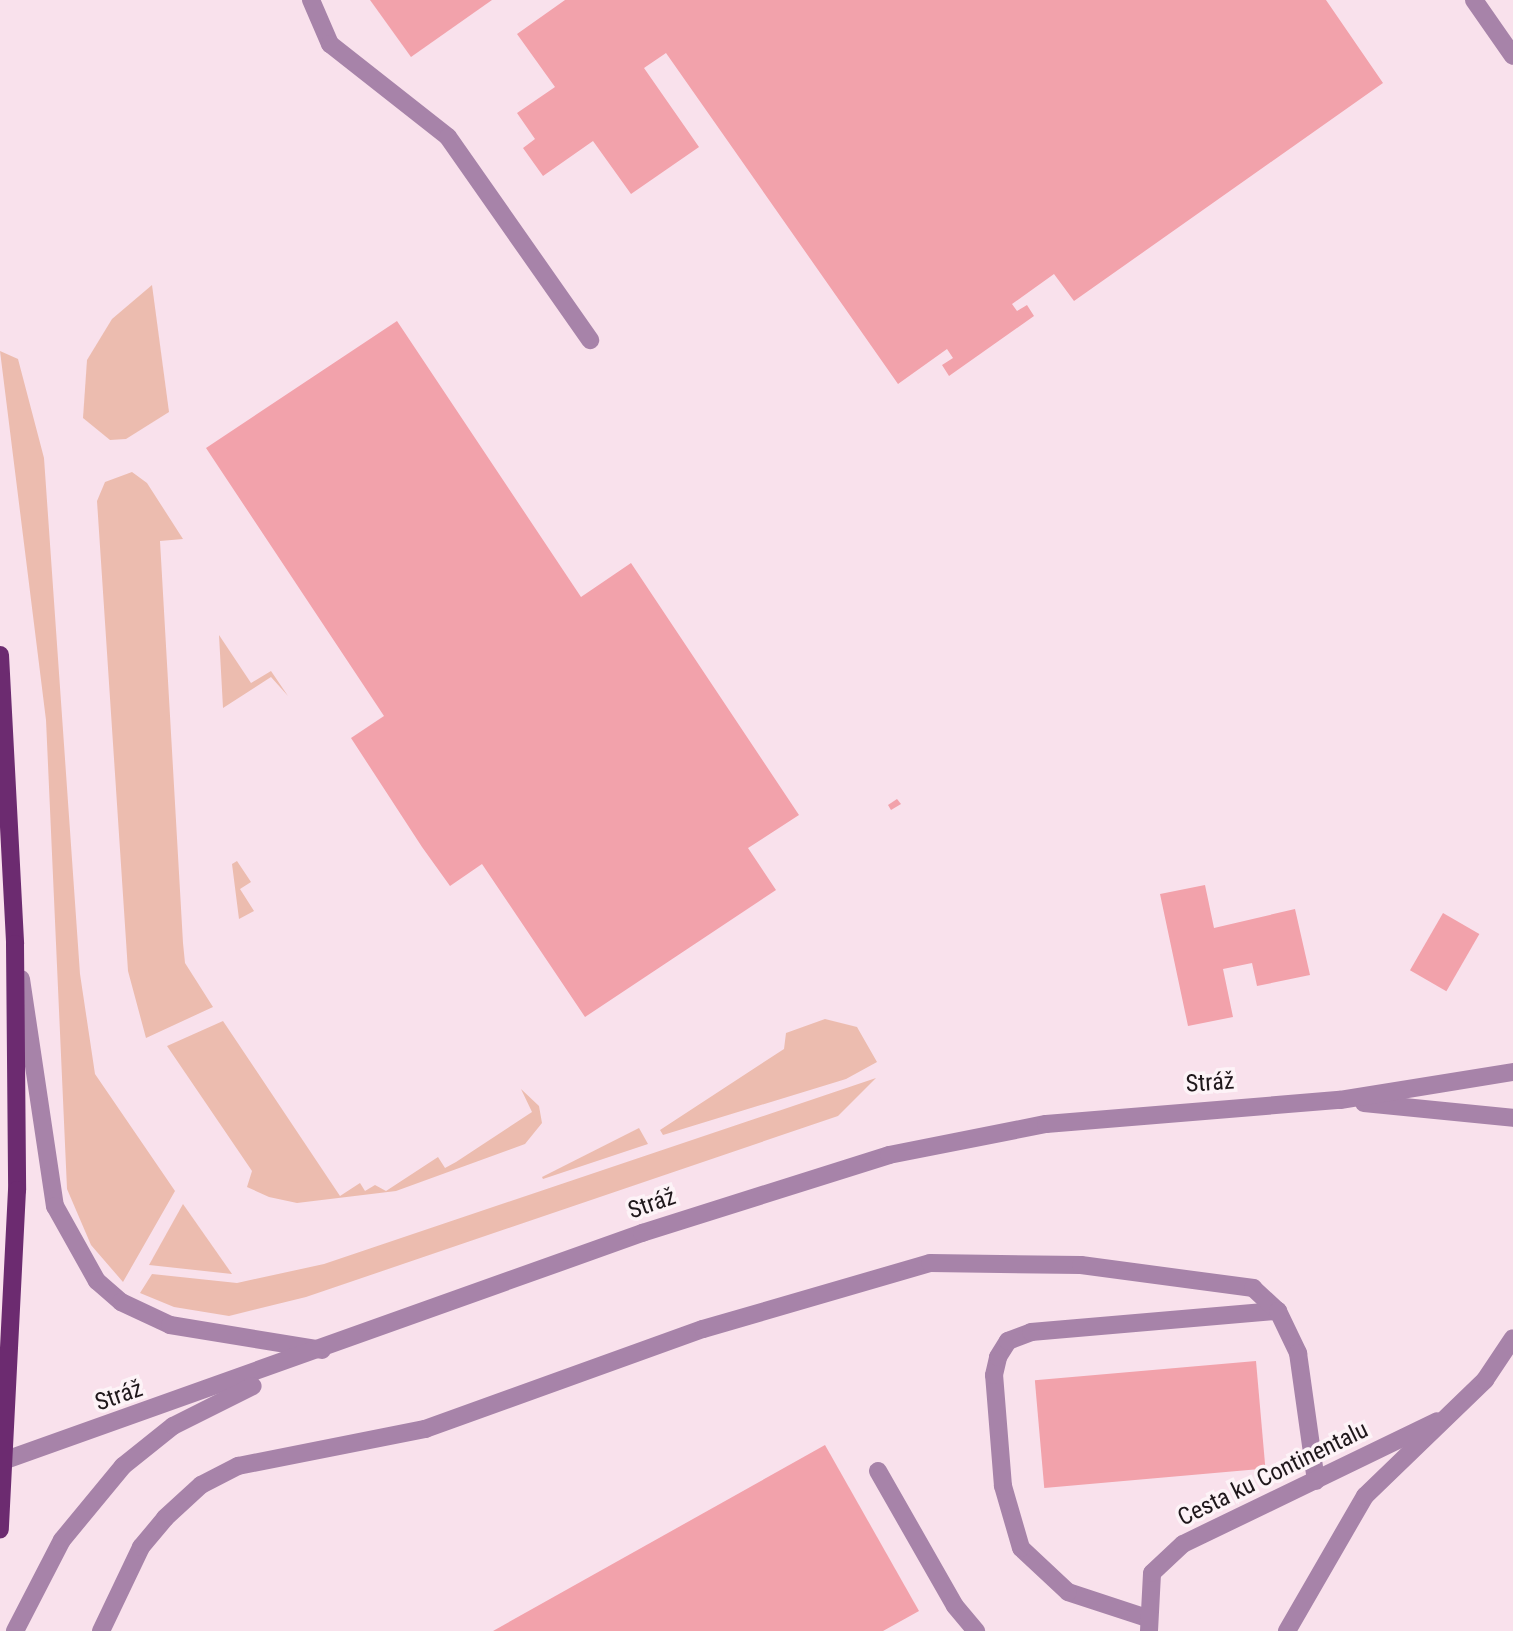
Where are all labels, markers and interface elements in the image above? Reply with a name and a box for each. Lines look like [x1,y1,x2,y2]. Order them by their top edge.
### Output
street label: Stráž [1185,1067,1235,1099]
street label: Stráž [624,1183,680,1225]
street label: Stráž [91,1375,147,1417]
street label: Cesta ku Continentalu [1173,1415,1373,1533]

